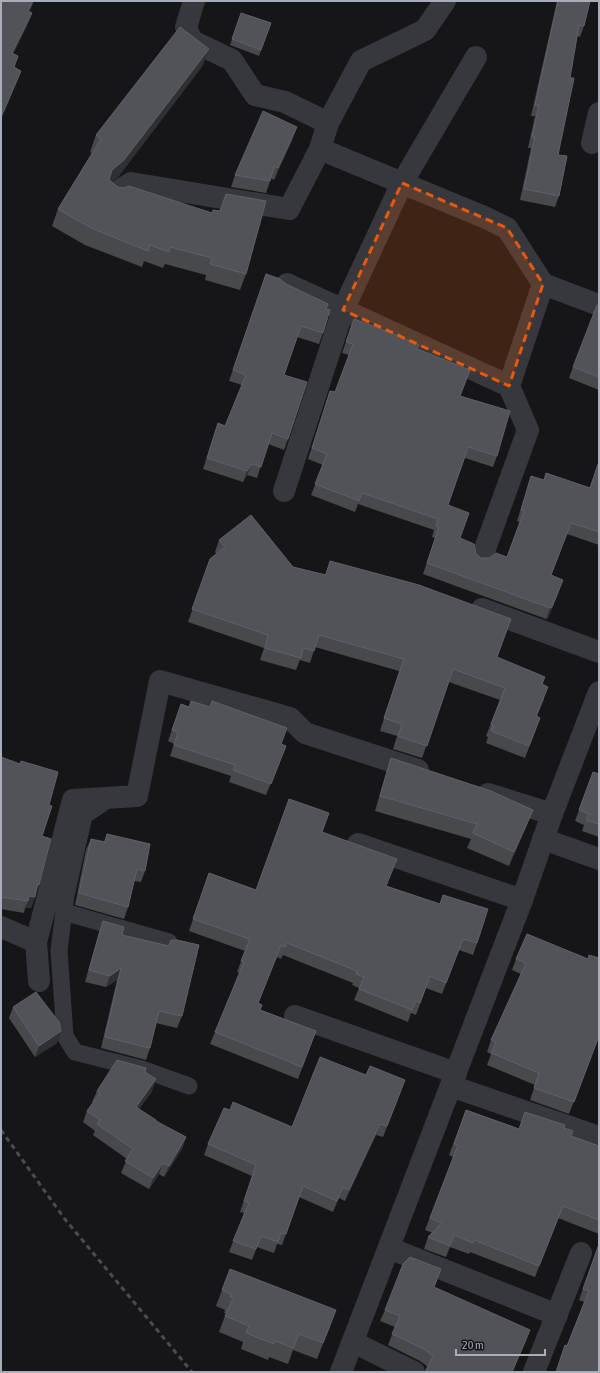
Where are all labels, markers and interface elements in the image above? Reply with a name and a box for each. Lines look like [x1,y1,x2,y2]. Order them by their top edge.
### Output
scale bar [456,1331,545,1357]
text: 20 m [462,1338,484,1352]

